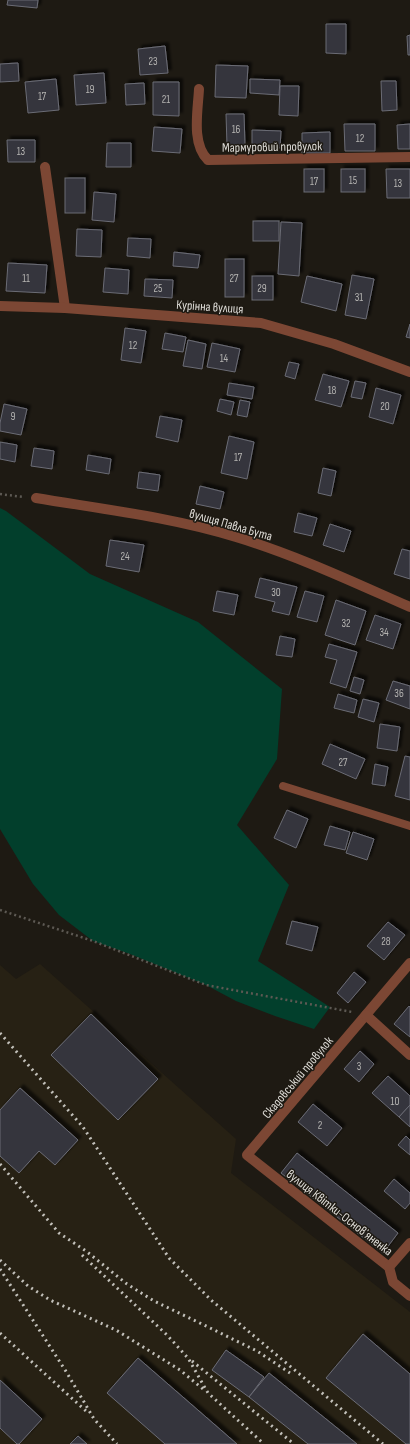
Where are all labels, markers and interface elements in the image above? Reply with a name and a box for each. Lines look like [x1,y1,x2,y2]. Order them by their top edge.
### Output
house number: 23 [148,55,158,68]
house number: 19 [86,83,94,96]
house number: 17 [38,90,47,103]
house number: 21 [162,93,170,106]
house number: 16 [232,123,241,136]
house number: 12 [356,132,365,145]
street label: Мармуровий провулок [222,138,322,156]
house number: 13 [17,145,26,158]
house number: 15 [349,174,357,187]
house number: 17 [310,175,319,188]
house number: 13 [394,177,403,190]
house number: 11 [22,272,30,285]
house number: 27 [230,272,239,285]
house number: 25 [154,282,162,295]
house number: 29 [257,282,267,295]
house number: 31 [355,291,363,304]
street label: Курінна вулиця [176,297,244,317]
house number: 12 [129,339,138,352]
house number: 14 [220,352,229,365]
house number: 18 [328,384,337,397]
house number: 20 [380,400,390,413]
house number: 9 [11,410,16,423]
house number: 17 [234,451,243,464]
street label: вулиця Павла Бута [187,505,274,544]
house number: 24 [120,550,130,563]
house number: 30 [271,586,281,599]
house number: 32 [341,617,351,630]
house number: 34 [379,626,389,639]
house number: 36 [394,687,404,700]
house number: 27 [339,756,348,769]
house number: 28 [381,935,391,948]
street label: Скадовський провулок [259,1033,337,1122]
house number: 3 [357,1060,362,1073]
house number: 10 [391,1095,399,1108]
house number: 2 [318,1119,323,1132]
street label: вулиця Квітки-Основʼяненка [283,1166,396,1259]

